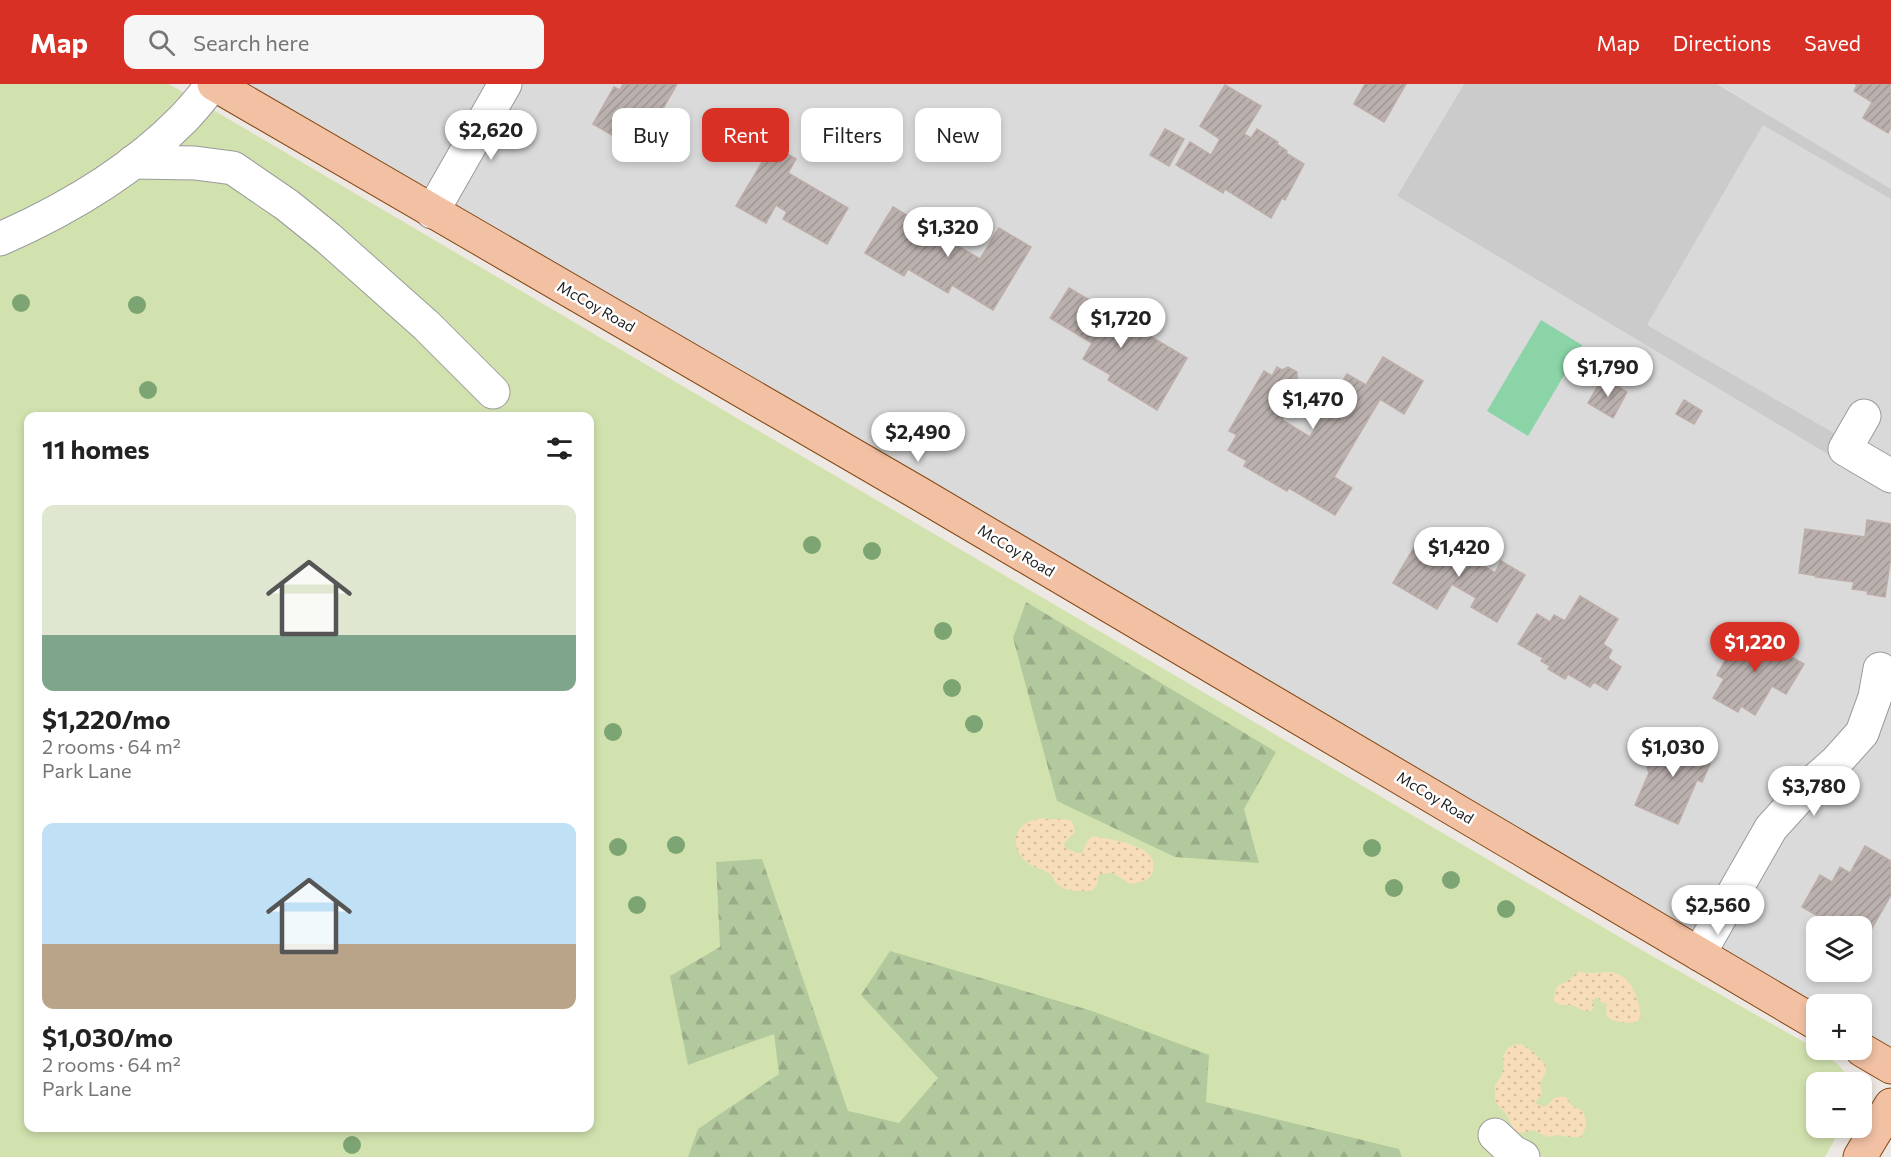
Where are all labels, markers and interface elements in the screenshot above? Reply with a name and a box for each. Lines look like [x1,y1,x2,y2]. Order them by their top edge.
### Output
search box [124,15,544,69]
text: Map [30,25,88,59]
icon: search [145,26,178,59]
text: Search here [193,29,309,56]
text: Map [1597,30,1640,55]
text: Directions [1673,30,1771,55]
text: Saved [1804,30,1861,55]
chip: Buy [612,108,690,162]
chip: Rent [702,108,789,162]
chip: Filters [801,108,903,162]
chip: New [915,108,1001,162]
pin: $2,620 [442,110,540,161]
text: $2,620 [459,117,523,141]
pin: $1,320 [899,207,997,258]
text: $1,320 [917,214,979,238]
street label: McCoy Road [555,277,638,336]
pin: $1,720 [1072,298,1170,349]
text: $1,720 [1091,305,1151,329]
pin: $1,790 [1559,347,1657,398]
text: $1,790 [1577,354,1639,378]
pin: $1,470 [1264,379,1362,430]
text: $1,470 [1282,386,1344,410]
pin: $2,490 [869,412,967,463]
text: $2,490 [885,419,951,443]
icon: filters [543,432,576,465]
text: 11 homes [42,433,150,464]
street label: McCoy Road [975,520,1058,580]
pin: $1,420 [1410,527,1508,578]
text: $1,420 [1428,534,1490,558]
icon: home [255,544,363,652]
pin: $1,220 [1706,622,1804,673]
text: $1,220 [1724,629,1786,653]
text: $1,220/mo [42,703,171,734]
pin: $1,030 [1624,727,1722,778]
text: 2 rooms · 64 m² [42,734,181,758]
text: $1,030 [1641,734,1705,758]
text: Park Lane [42,758,132,782]
pin: $3,780 [1765,766,1863,817]
street label: McCoy Road [1394,767,1477,827]
text: $3,780 [1782,773,1846,797]
icon: home [255,862,363,970]
pin: $2,560 [1669,885,1767,936]
text: $2,560 [1685,892,1751,916]
map controls [1806,916,1872,1138]
button: layers [1806,916,1872,982]
button: + [1806,994,1872,1060]
text: $1,030/mo [42,1021,173,1052]
text: 2 rooms · 64 m² [42,1052,181,1076]
button: − [1806,1072,1872,1138]
text: Park Lane [42,1076,132,1100]

